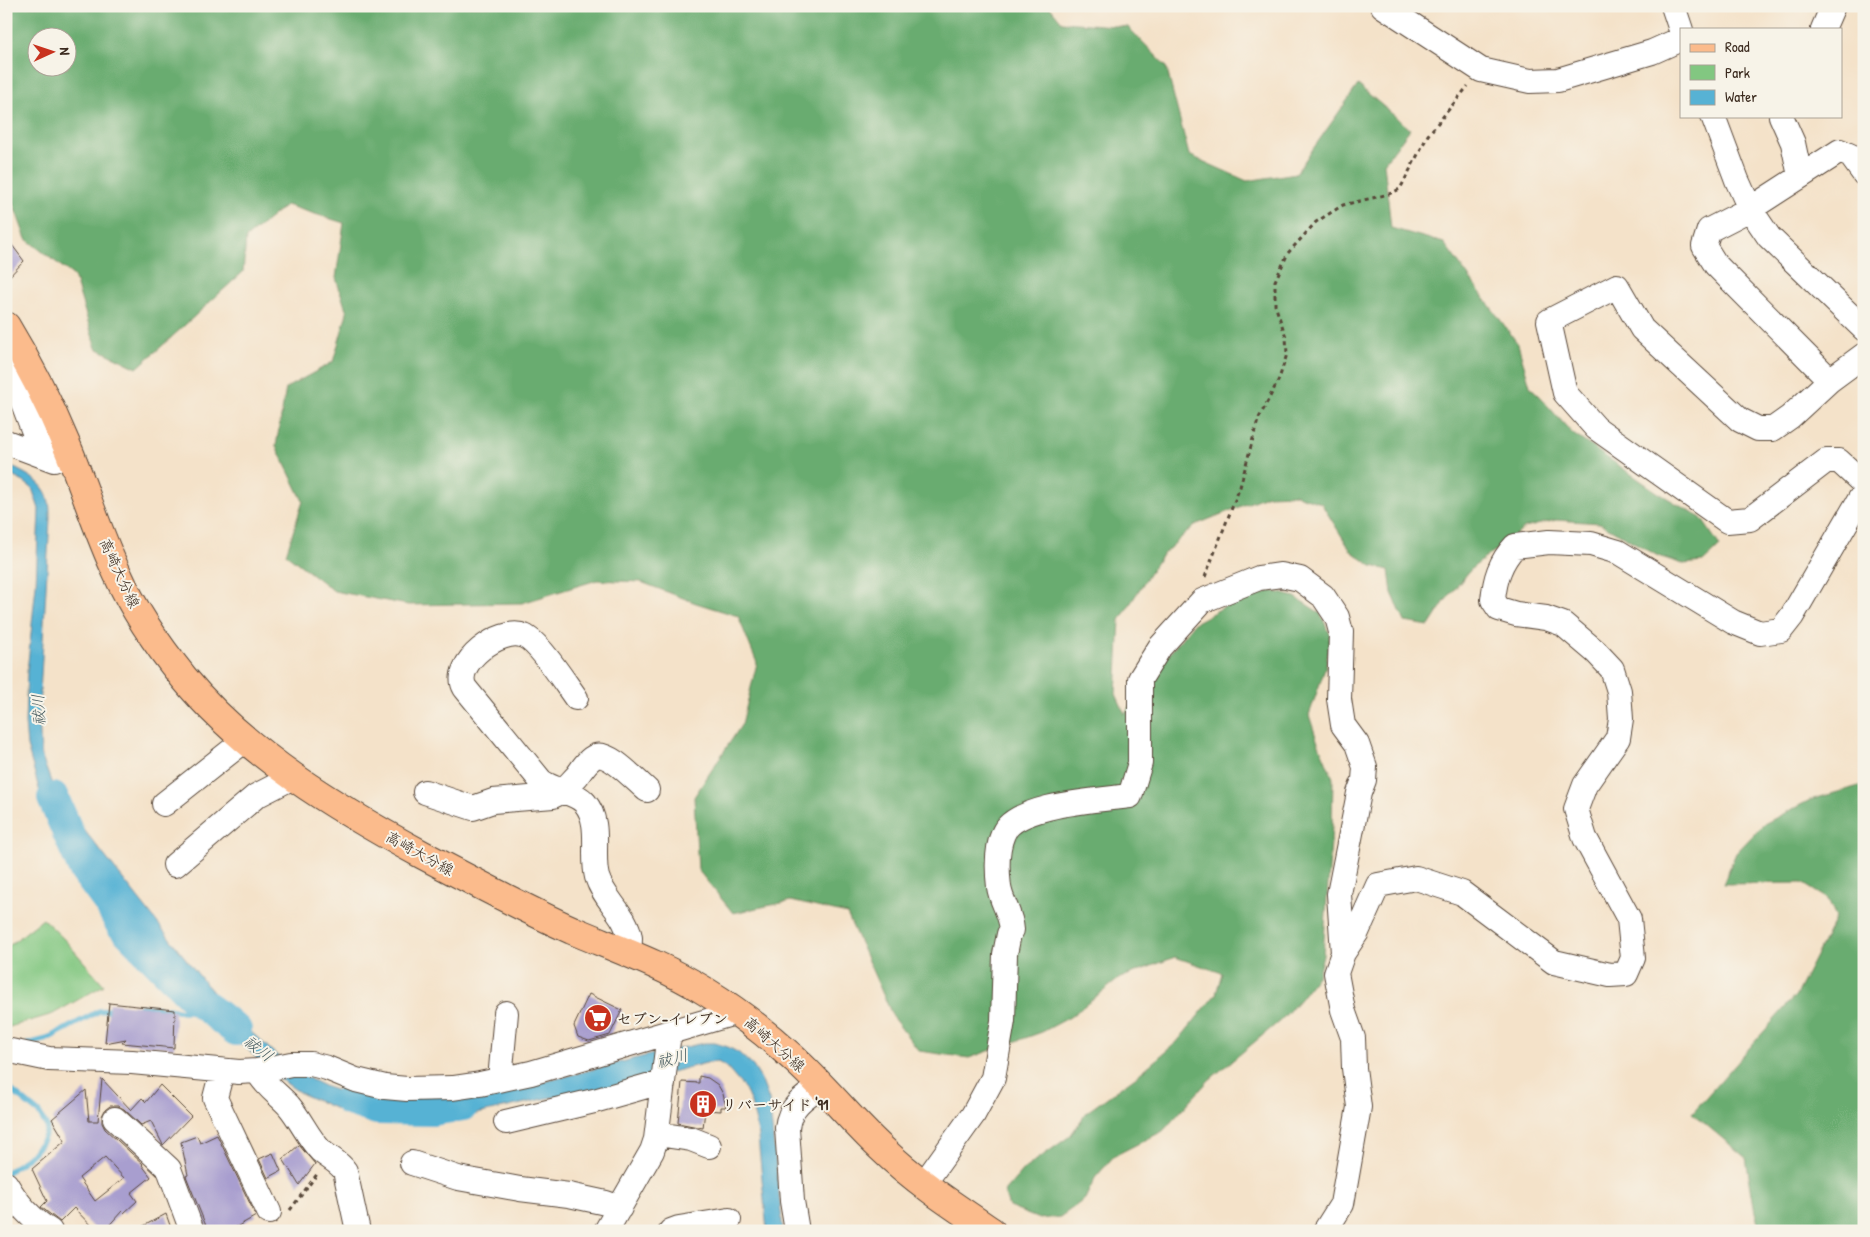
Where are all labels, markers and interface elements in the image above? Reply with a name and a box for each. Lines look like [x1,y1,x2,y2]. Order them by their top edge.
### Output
north arrow [28,28,78,78]
legend [1680,28,1842,118]
text: Road [1725,36,1750,57]
text: N [56,47,75,56]
text: Park [1725,62,1750,83]
text: Water [1725,86,1757,107]
street label: 高崎大分線 [95,535,145,611]
water label: 祓川 [26,693,50,727]
street label: 高崎大分線 [382,826,458,880]
supermarket icon: セブン-イレブン [583,1003,613,1033]
place label: セブン-イレブン [617,1008,728,1029]
street label: 高崎大分線 [740,1011,810,1077]
water label: 祓川 [240,1029,278,1067]
water label: 祓川 [654,1043,690,1073]
building icon: リバーサイド '91 [688,1089,718,1119]
place label: リバーサイド '91 [722,1094,829,1115]

